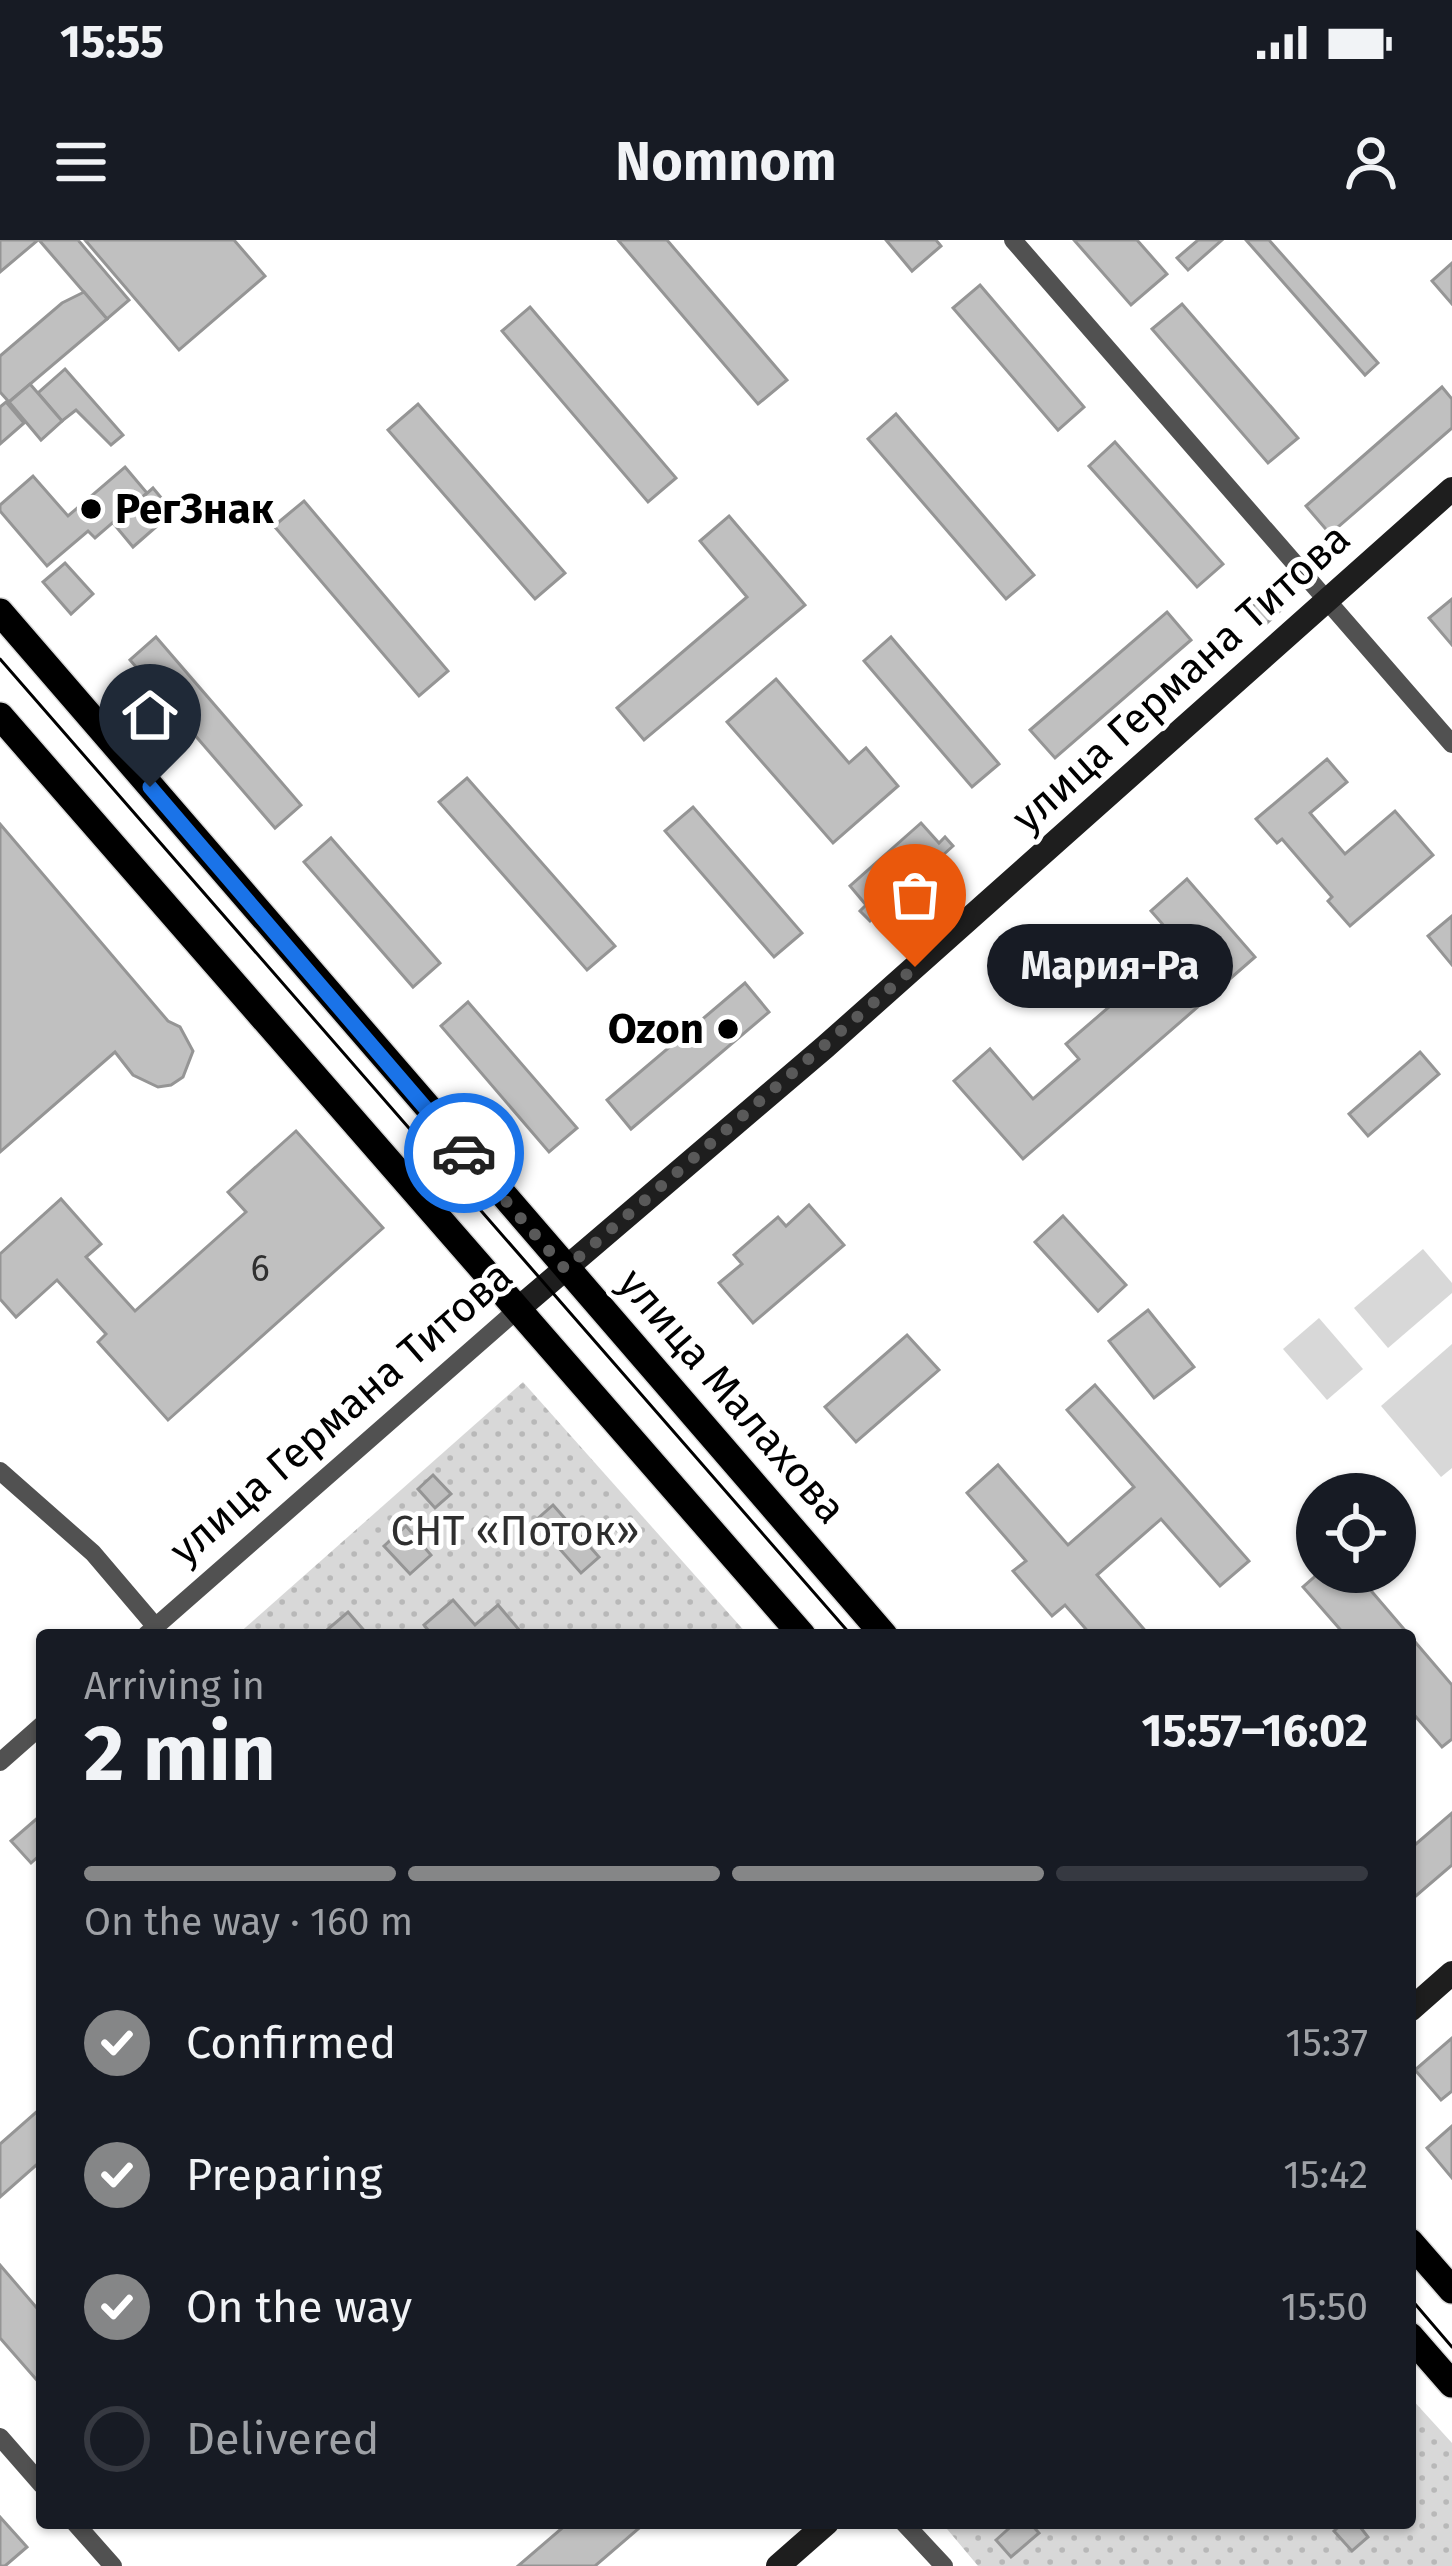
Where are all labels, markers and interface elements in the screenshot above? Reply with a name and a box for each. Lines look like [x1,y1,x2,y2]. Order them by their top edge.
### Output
text: 15:55 [60,15,164,69]
icon: menu [48,129,114,195]
icon: person [1338,129,1404,195]
text: Nomnom [615,130,837,194]
place label: РегЗнак [115,484,275,534]
marker: РегЗнак [78,496,104,522]
street label: улица Германа Титова [1002,513,1360,843]
pin [99,664,201,787]
icon: home [117,682,183,748]
pin [864,844,966,967]
icon: bag [882,862,948,928]
callout: Мария-Ра [987,925,1233,1009]
text: Мария-Ра [1021,943,1199,989]
place label: Ozon [608,1004,704,1054]
marker: Ozon [715,1016,741,1042]
courier [404,1093,524,1213]
icon: car [431,1120,497,1186]
house number: 6 [250,1247,270,1291]
street label: улица Германа Титова [160,1251,522,1575]
street label: улица Малахова [608,1258,856,1534]
map controls [1296,1473,1416,1593]
button: locate [1296,1473,1416,1593]
park label: СНТ «Поток» [391,1506,639,1556]
text: Arriving in [84,1663,265,1709]
text: 15:57–16:02 [1142,1704,1368,1758]
text: 2 min [84,1707,276,1801]
text: On the way · 160 m [84,1899,413,1945]
icon: check [84,2010,150,2076]
text: Confirmed [186,2016,396,2070]
text: 15:37 [1285,2020,1368,2066]
icon: check [84,2142,150,2208]
text: Preparing [186,2148,382,2202]
text: 15:42 [1283,2152,1368,2198]
icon: check [84,2274,150,2340]
text: On the way [186,2280,412,2334]
text: 15:50 [1281,2284,1368,2330]
text: Delivered [186,2412,379,2466]

